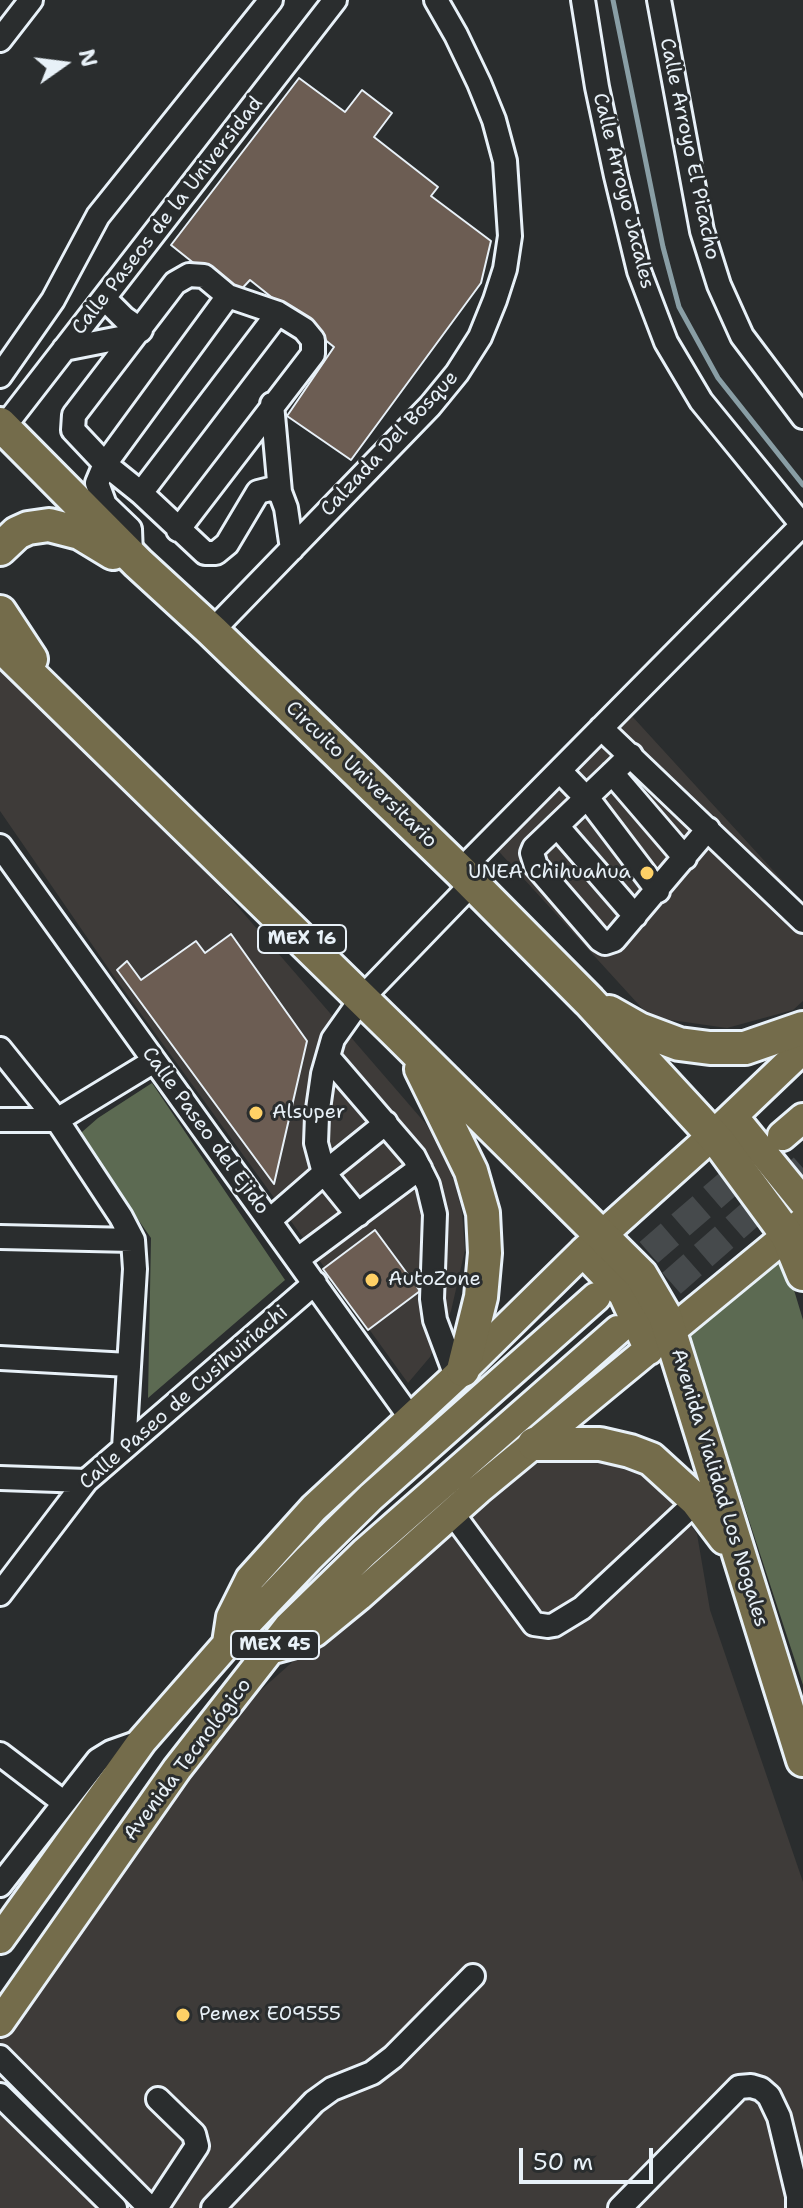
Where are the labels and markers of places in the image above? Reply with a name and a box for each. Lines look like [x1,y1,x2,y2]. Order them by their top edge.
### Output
place label: UNEA Chihuahua [468,861,631,885]
marker: UNEA Chihuahua [638,864,656,882]
place label: Alsuper [272,1101,345,1125]
marker: Alsuper [247,1104,265,1122]
place label: AutoZone [388,1268,481,1292]
marker: AutoZone [363,1271,381,1289]
place label: Pemex E09555 [199,2003,341,2027]
marker: Pemex E09555 [174,2006,192,2024]

